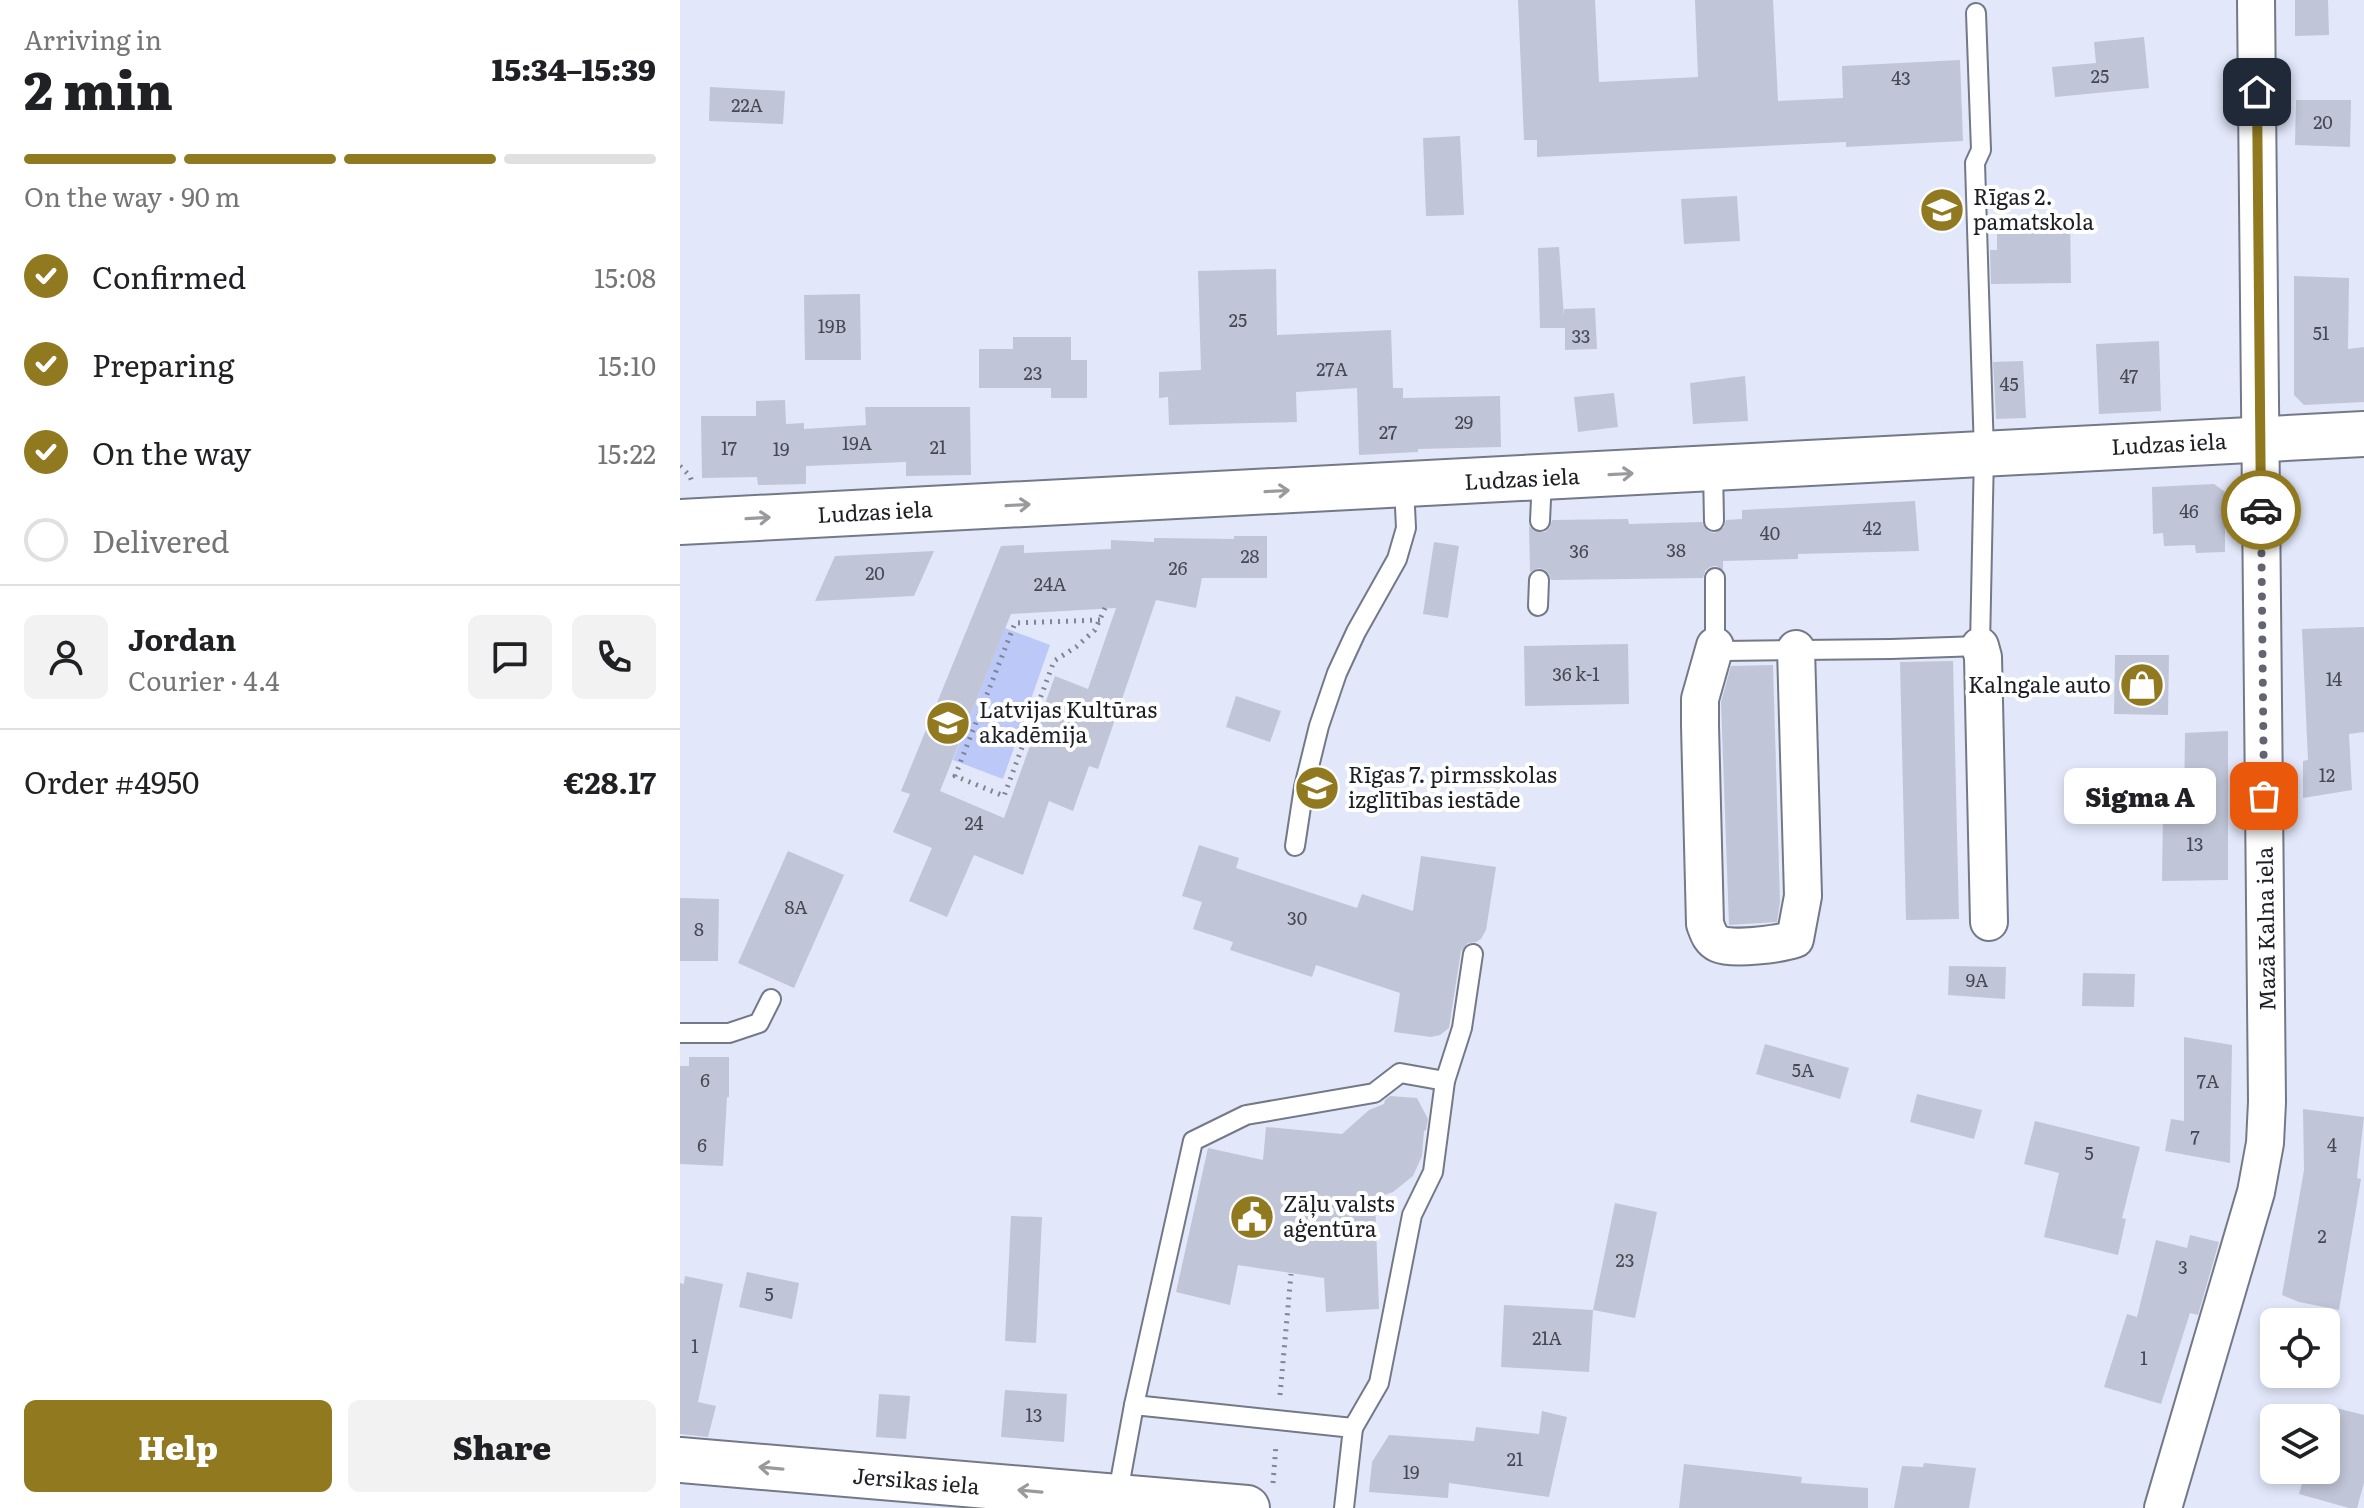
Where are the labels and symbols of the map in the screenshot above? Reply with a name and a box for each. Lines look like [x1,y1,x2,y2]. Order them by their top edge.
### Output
pin [2223,58,2291,126]
house number: 25 [2091,62,2109,89]
house number: 43 [1891,64,1911,91]
house number: 22A [731,91,763,118]
house number: 20 [2313,108,2333,135]
place label: Rīgas 2. pamatskola [1973,179,2094,237]
school or university icon: Rīgas 2. pamatskola [1918,186,1966,234]
house number: 25 [1229,306,1247,333]
house number: 19B [818,312,846,339]
house number: 51 [2313,319,2329,346]
house number: 33 [1572,322,1590,349]
house number: 27A [1316,355,1348,382]
house number: 23 [1024,359,1042,386]
house number: 47 [2120,362,2138,389]
house number: 45 [1999,370,2019,397]
house number: 29 [1455,408,1473,435]
house number: 27 [1379,418,1397,445]
street label: Ludzas iela [2110,423,2227,462]
house number: 19A [842,429,872,456]
house number: 21 [930,433,946,460]
house number: 17 [721,434,737,461]
house number: 19 [773,435,789,462]
street label: Ludzas iela [1463,458,1580,497]
one-way arrow [1607,466,1634,481]
courier [2221,470,2301,550]
one-way arrow [1263,484,1290,499]
street label: Ludzas iela [816,491,933,530]
one-way arrow [1004,497,1031,512]
house number: 46 [2179,497,2199,524]
one-way arrow [744,510,771,525]
house number: 42 [1862,514,1882,541]
house number: 40 [1760,519,1780,546]
house number: 38 [1666,536,1686,563]
house number: 36 [1569,537,1589,564]
house number: 28 [1240,542,1260,569]
house number: 26 [1169,554,1188,581]
house number: 20 [865,559,885,586]
house number: 24A [1034,570,1066,597]
house number: 36 k-1 [1552,660,1600,687]
shop icon: Kalngale auto [2118,661,2166,709]
house number: 14 [2326,665,2342,692]
place label: Kalngale auto [1968,667,2111,700]
place label: Latvijas Kultūras akadēmija [979,692,1157,750]
school or university icon: Latvijas Kultūras akadēmija [924,699,972,747]
place label: Rīgas 7. pirmsskolas izglītības iestāde [1348,757,1557,815]
house number: 12 [2319,761,2335,788]
pin [2230,762,2298,830]
school or university icon: Rīgas 7. pirmsskolas izglītības iestāde [1293,764,1341,812]
callout: Sigma A [2064,768,2216,824]
house number: 24 [964,809,984,836]
house number: 13 [2186,830,2204,857]
street label: Mazā Kalna iela [2247,846,2282,1011]
house number: 8A [784,893,808,920]
house number: 30 [1287,904,1307,931]
house number: 8 [694,915,704,942]
house number: 9A [1966,966,1988,993]
house number: 5A [1792,1056,1814,1083]
house number: 6 [700,1066,710,1093]
house number: 7A [2197,1067,2219,1094]
house number: 7 [2190,1123,2200,1150]
house number: 6 [697,1131,707,1158]
house number: 4 [2327,1131,2337,1158]
house number: 5 [2084,1139,2094,1166]
place label: Zāļu valsts aģentūra [1283,1186,1395,1244]
public building icon: Zāļu valsts aģentūra [1228,1193,1276,1241]
house number: 2 [2317,1222,2327,1249]
house number: 23 [1616,1246,1634,1273]
house number: 3 [2178,1253,2188,1280]
house number: 5 [764,1280,774,1307]
house number: 21A [1532,1324,1562,1351]
house number: 1 [691,1332,699,1359]
house number: 1 [2140,1344,2148,1371]
house number: 13 [1025,1401,1043,1428]
house number: 21 [1507,1445,1523,1472]
street label: Jersikas iela [851,1458,981,1502]
house number: 19 [1403,1458,1419,1485]
one-way arrow [758,1461,785,1476]
one-way arrow [1017,1483,1044,1498]

